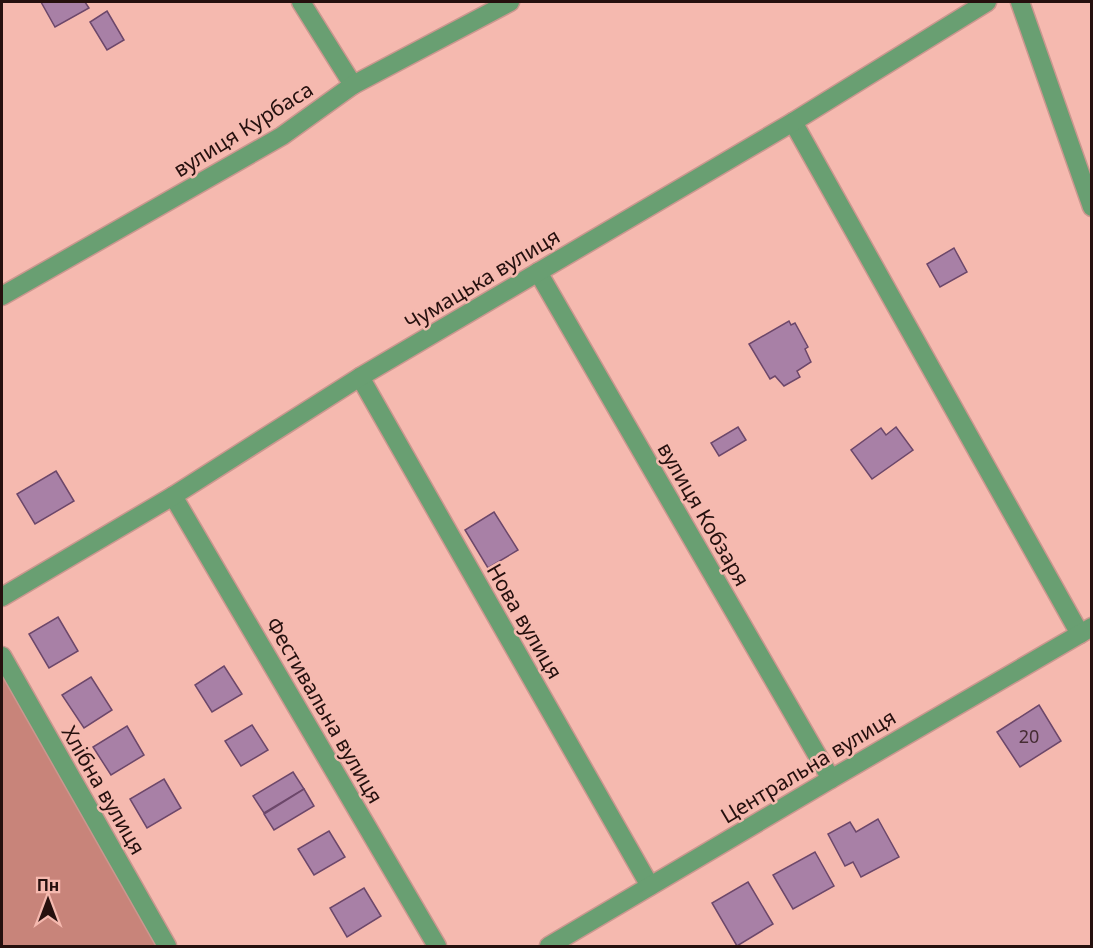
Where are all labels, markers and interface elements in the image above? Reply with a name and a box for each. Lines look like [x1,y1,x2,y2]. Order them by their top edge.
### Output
street label: вулиця Курбаса [168,75,318,183]
street label: Чумацька вулиця [399,222,565,336]
street label: вулиця Кобзаря [652,437,756,591]
street label: Нова вулиця [481,558,569,684]
street label: Фестивальна вулиця [260,612,390,808]
street label: Центральна вулиця [715,703,901,829]
street label: Хлібна вулиця [56,721,152,859]
house number: 20 [1019,724,1039,748]
north arrow [18,870,78,930]
text: Пн [37,874,59,896]

